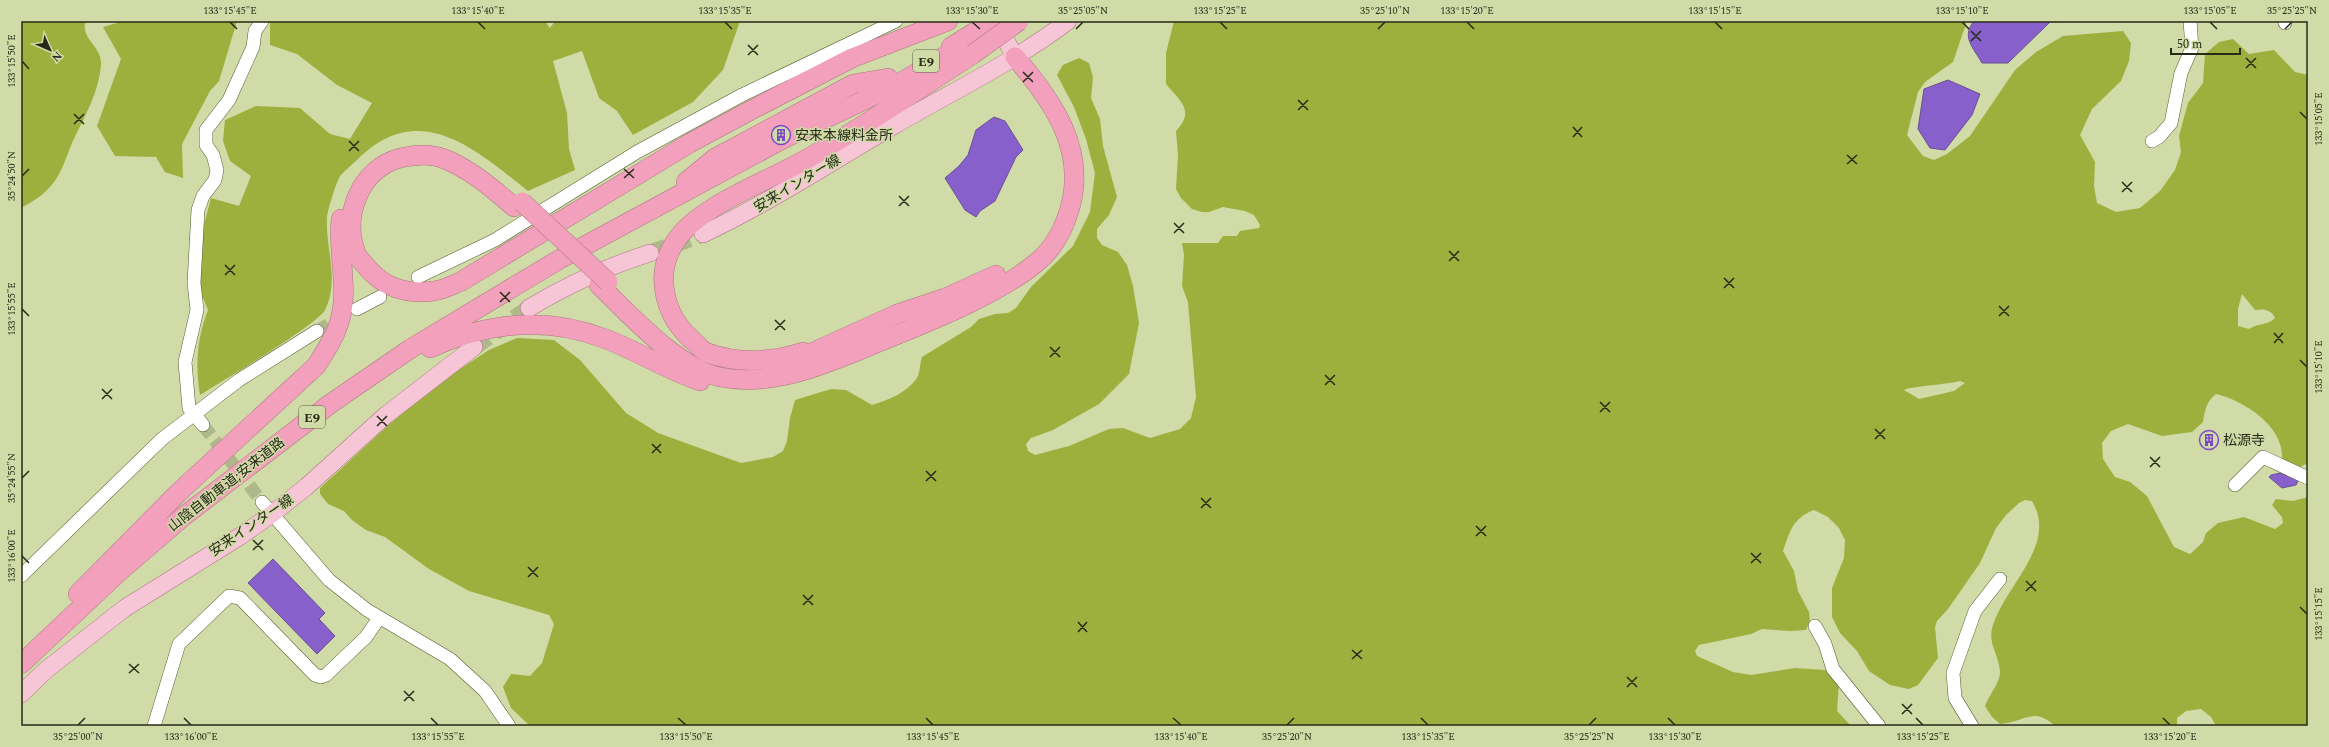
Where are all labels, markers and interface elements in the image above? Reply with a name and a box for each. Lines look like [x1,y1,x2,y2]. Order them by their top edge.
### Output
text: 133°15'45"E [203,3,257,19]
text: 133°15'40"E [451,3,505,19]
text: 133°15'35"E [698,3,752,19]
text: 133°15'30"E [945,3,999,19]
text: 35°25'05"N [1058,3,1108,19]
text: 133°15'25"E [1193,3,1247,19]
text: 35°25'10"N [1360,3,1410,19]
text: 133°15'20"E [1440,3,1494,19]
text: 133°15'15"E [1688,3,1742,19]
text: 133°15'10"E [1935,3,1989,19]
text: 133°15'05"E [2183,3,2237,19]
text: 35°25'25"N [2267,3,2317,19]
north arrow [30,30,70,70]
scale bar [2171,30,2240,56]
text: 133°15'50"E [4,34,20,88]
text: 50 m [2177,35,2202,54]
text: N [48,48,66,66]
road number: E9 [913,50,939,72]
text: 133°15'05"E [2311,92,2327,146]
building icon: 安来本線料金所 [770,124,792,146]
place label: 安来本線料金所 [795,125,893,146]
street label: 安来インター線 [750,149,845,218]
text: 35°24'50"N [4,151,20,201]
text: 133°15'55"E [4,282,20,336]
text: 133°15'10"E [2311,340,2327,394]
road number: E9 [299,406,325,428]
building icon: 松源寺 [2198,429,2220,451]
place label: 松源寺 [2223,430,2265,451]
street label: 山陰自動車道;安来道路 [163,432,289,537]
text: 35°24'55"N [4,453,20,503]
street label: 安来インター線 [205,489,298,562]
text: 133°16'00"E [4,529,20,583]
text: 133°15'15"E [2311,587,2327,641]
text: 35°25'00"N [53,729,103,745]
text: 133°16'00"E [164,729,218,745]
text: 133°15'55"E [411,729,465,745]
text: 133°15'50"E [659,729,713,745]
text: 133°15'45"E [906,729,960,745]
text: 133°15'40"E [1154,729,1208,745]
text: 35°25'20"N [1262,729,1312,745]
text: 133°15'35"E [1401,729,1455,745]
text: 35°25'25"N [1564,729,1614,745]
text: 133°15'30"E [1648,729,1702,745]
text: 133°15'25"E [1896,729,1950,745]
text: 133°15'20"E [2143,729,2197,745]

